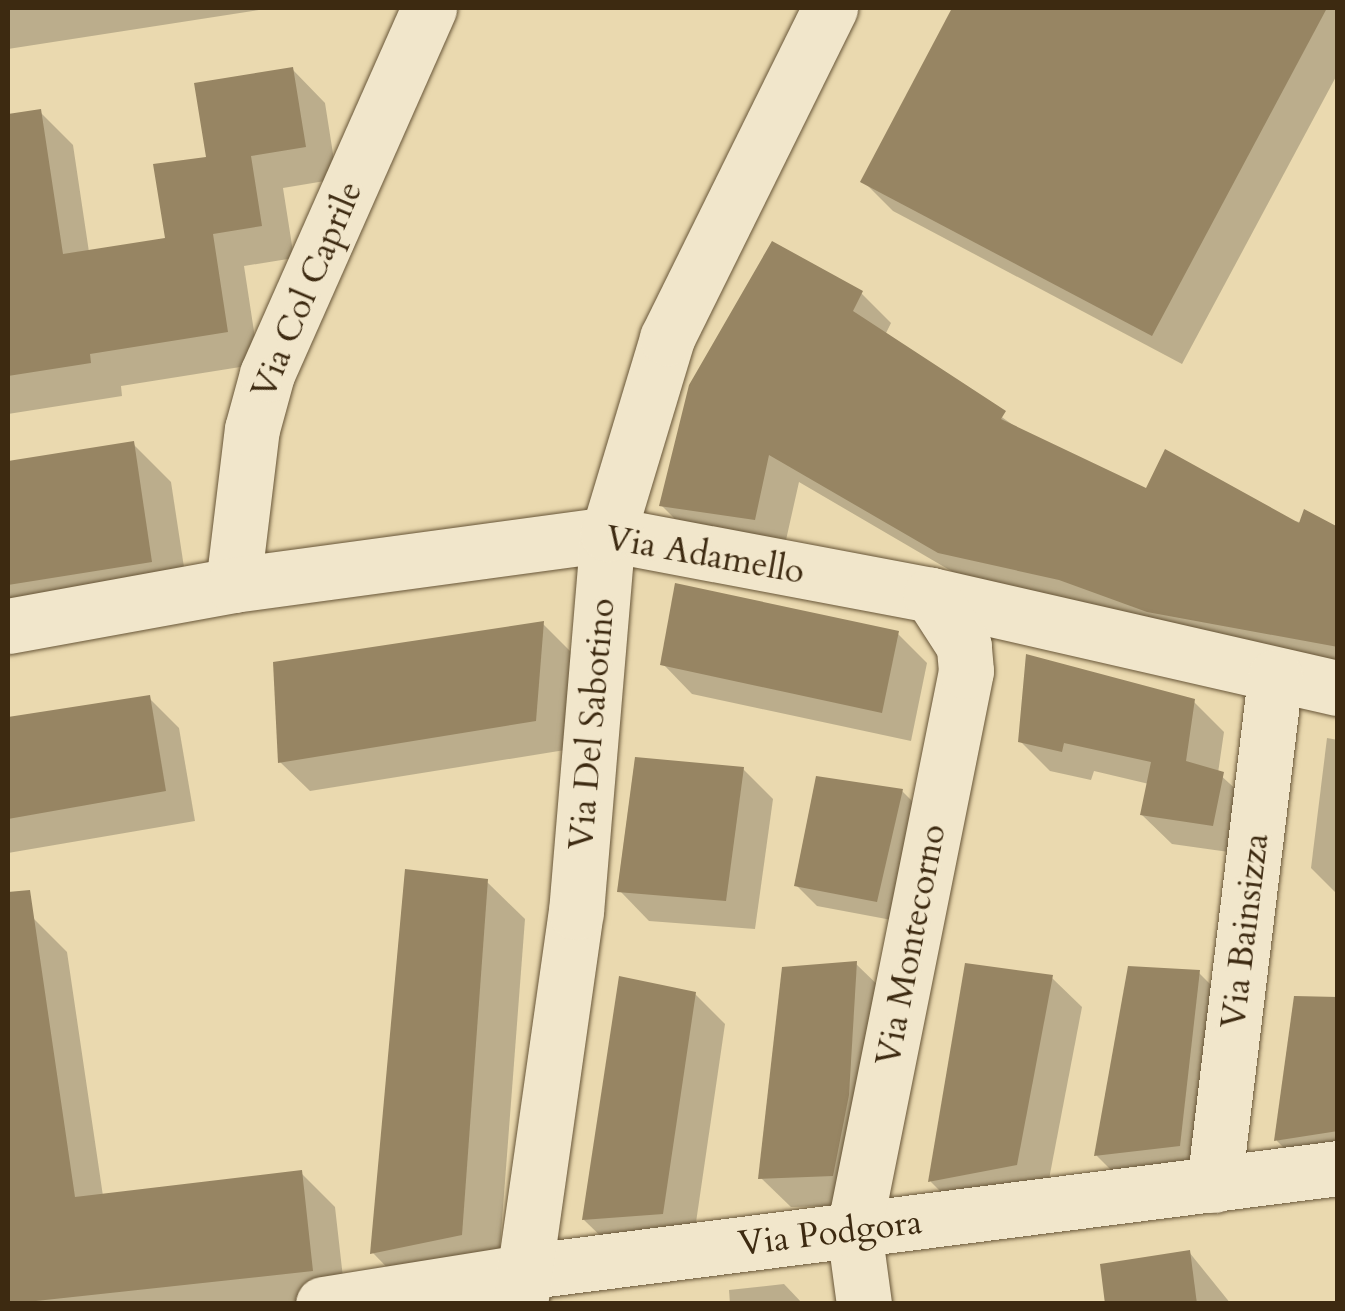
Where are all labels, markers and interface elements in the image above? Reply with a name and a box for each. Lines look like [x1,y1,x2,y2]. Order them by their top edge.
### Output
street label: Via Col Caprile [242,175,372,405]
street label: Via Adamello [602,517,808,593]
street label: Via Del Sabotino [560,596,624,852]
street label: Via Montecorno [867,821,955,1069]
street label: Via Bainsizza [1212,831,1278,1031]
street label: Via Podgora [736,1201,924,1265]

